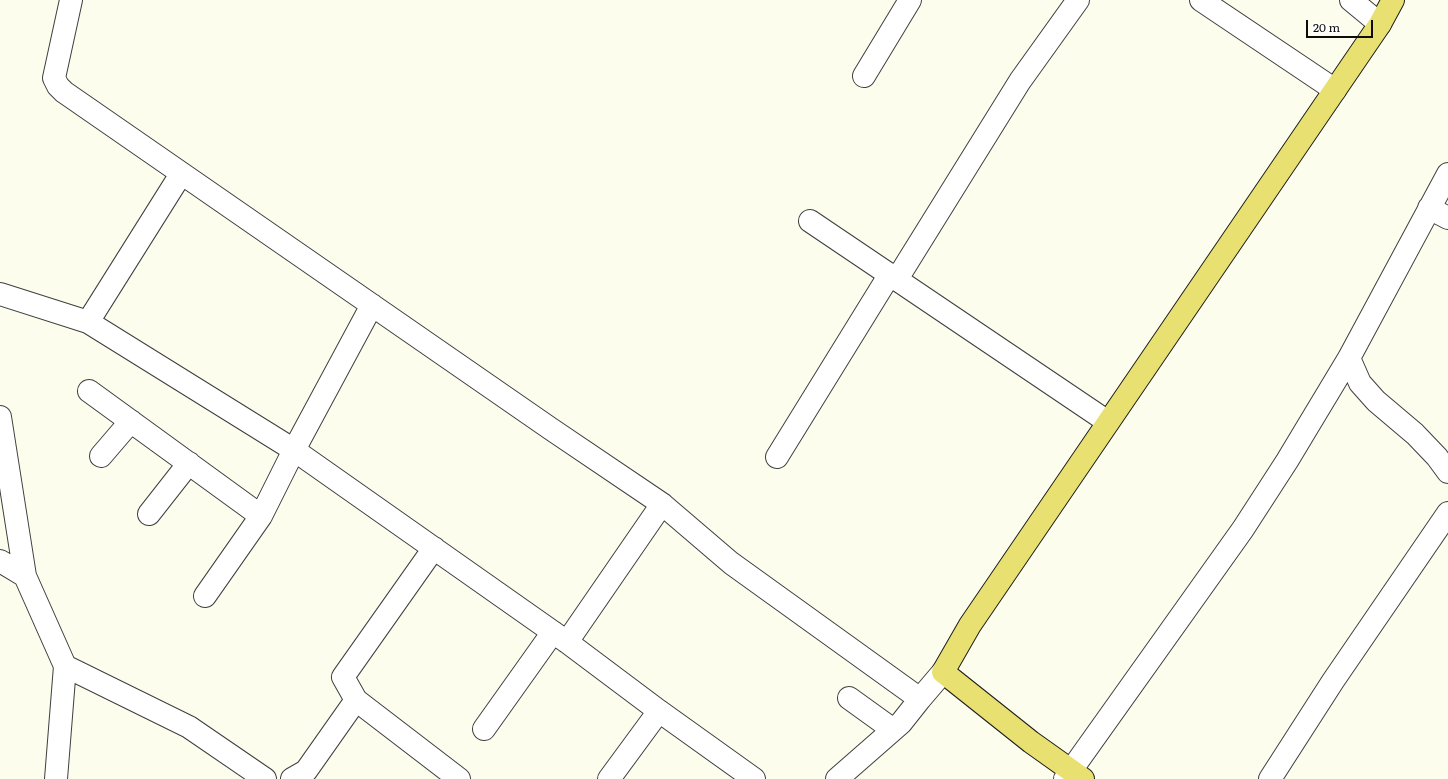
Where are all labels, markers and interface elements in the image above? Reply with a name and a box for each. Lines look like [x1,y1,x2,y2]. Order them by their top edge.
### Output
scale bar [1308,12,1375,38]
text: 20 m [1313,18,1340,36]

